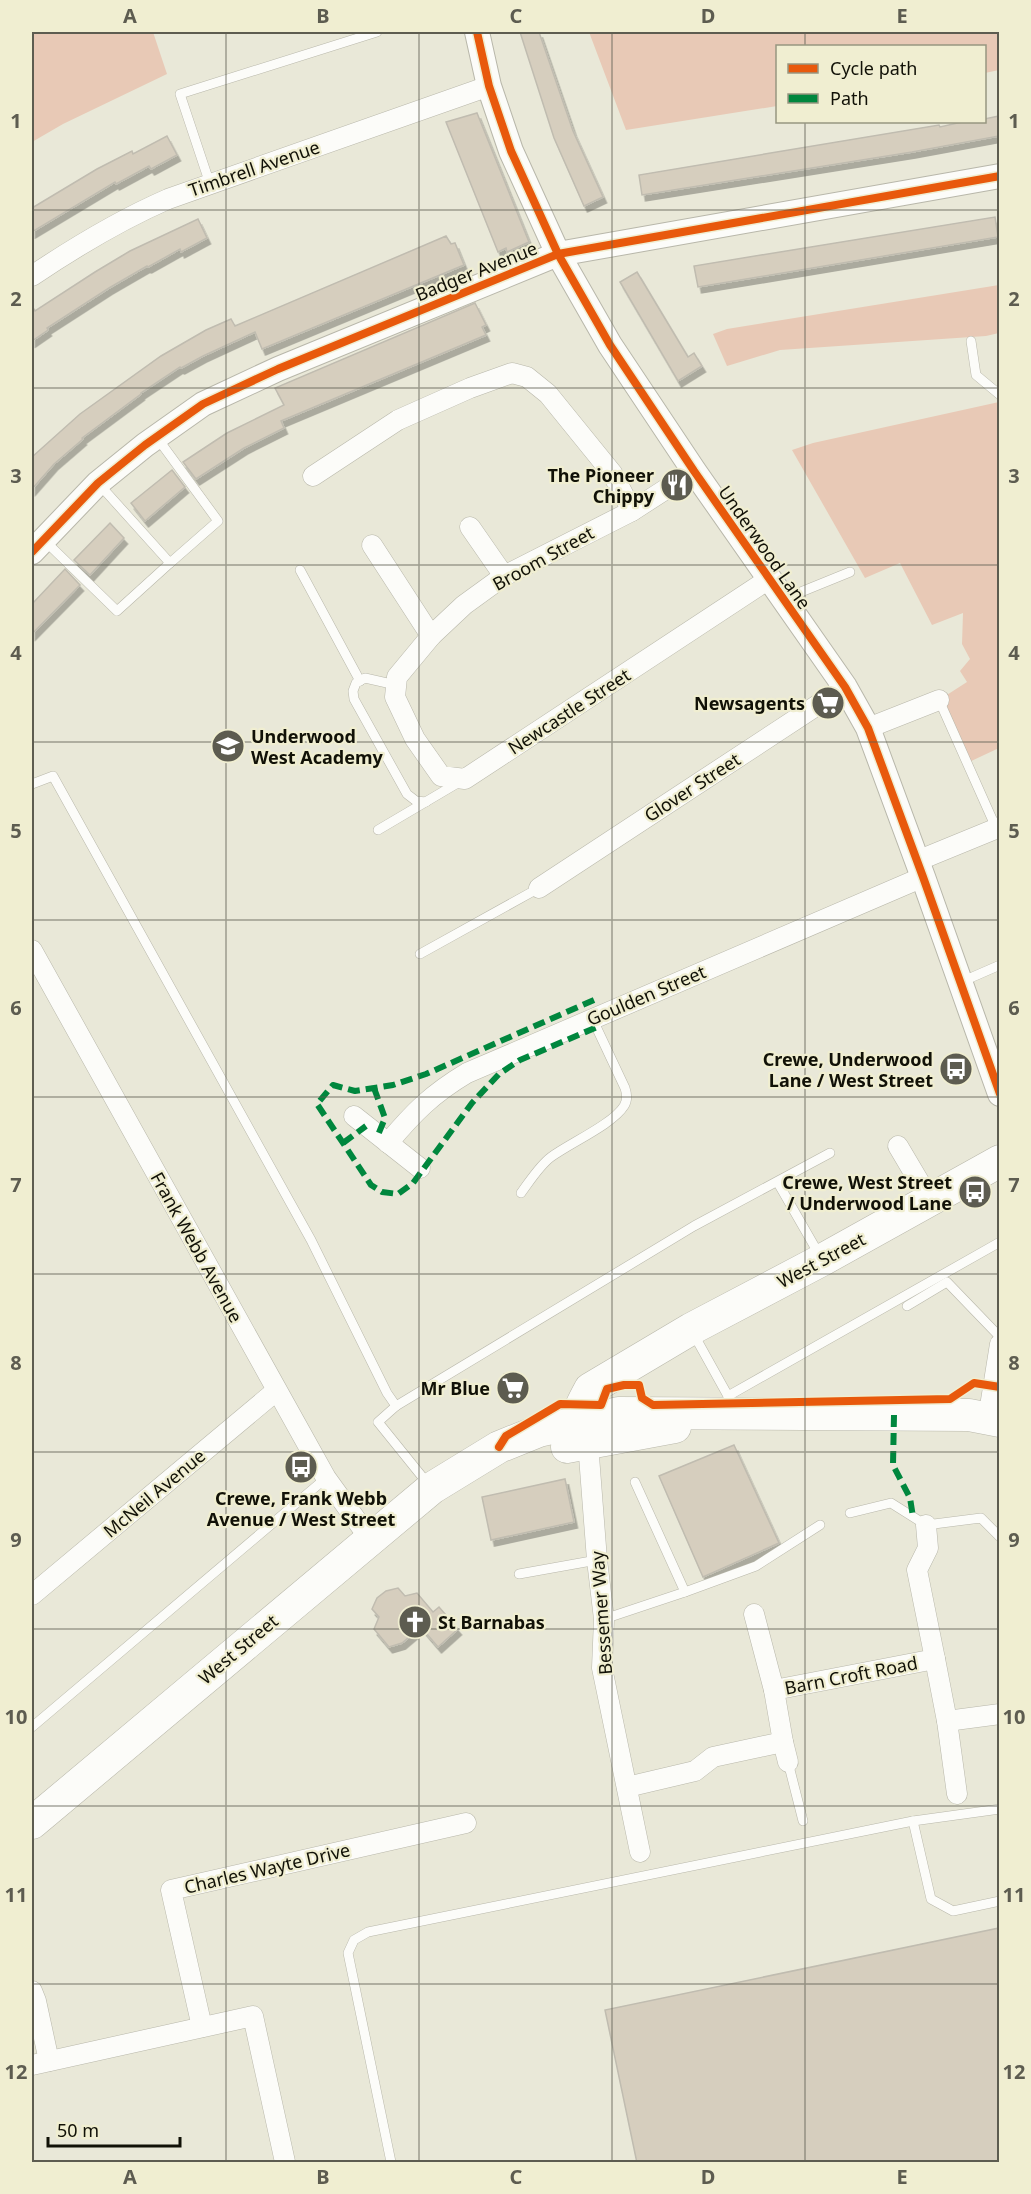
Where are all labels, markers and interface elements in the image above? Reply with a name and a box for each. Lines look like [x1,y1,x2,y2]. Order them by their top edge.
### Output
text: A [123,2,137,29]
text: B [316,2,330,29]
text: C [510,2,523,29]
text: D [701,2,715,29]
text: E [896,2,908,29]
legend [776,45,986,123]
text: Cycle path [830,56,917,80]
text: Path [830,86,869,110]
text: 1 [10,107,22,134]
text: 1 [1008,107,1020,134]
street label: Timbrell Avenue [185,134,323,202]
street label: Badger Avenue [412,236,540,306]
text: 2 [10,285,22,312]
text: 2 [1008,285,1020,312]
text: 3 [10,462,22,489]
text: 3 [1008,462,1020,489]
place label: The Pioneer Chippy [547,463,655,508]
restaurant icon: The Pioneer Chippy [659,467,695,503]
street label: Underwood Lane [713,481,817,613]
street label: Broom Street [488,520,598,596]
text: 4 [10,639,22,666]
text: 4 [1008,639,1020,666]
street label: Newcastle Street [503,662,635,760]
supermarket icon: Newsagents [810,685,846,721]
place label: Newsagents [694,691,805,715]
place label: Underwood West Academy [251,724,384,769]
school or university icon: Underwood West Academy [210,728,246,764]
street label: Glover Street [639,747,745,827]
text: 5 [10,817,22,844]
text: 5 [1008,817,1020,844]
street label: Goulden Street [583,959,710,1031]
text: 6 [10,994,22,1021]
text: 6 [1008,994,1020,1021]
place label: Crewe, Underwood Lane / West Street [763,1047,933,1092]
bus stop icon: Crewe, Underwood Lane / West Street [938,1051,974,1087]
street label: Frank Webb Avenue [146,1168,248,1326]
place label: Crewe, West Street / Underwood Lane [782,1170,952,1215]
text: 7 [10,1171,22,1198]
text: 7 [1008,1171,1020,1198]
bus stop icon: Crewe, West Street / Underwood Lane [957,1174,993,1210]
street label: West Street [773,1226,870,1293]
text: 8 [10,1349,22,1376]
text: 8 [1008,1349,1020,1376]
supermarket icon: Mr Blue [495,1370,531,1406]
place label: Mr Blue [421,1376,490,1400]
street label: McNeil Avenue [98,1443,210,1543]
bus stop icon: Crewe, Frank Webb Avenue / West Street [283,1449,319,1485]
place label: Crewe, Frank Webb Avenue / West Street [207,1486,395,1531]
text: 9 [10,1526,22,1553]
text: 9 [1008,1526,1020,1553]
street label: Bessemer Way [585,1550,617,1676]
church icon: St Barnabas [397,1604,433,1640]
street label: West Street [193,1608,283,1689]
place label: St Barnabas [438,1610,545,1634]
street label: Barn Croft Road [782,1650,920,1700]
text: 10 [5,1703,27,1730]
text: 10 [1003,1703,1025,1730]
street label: Charles Wayte Drive [182,1837,352,1899]
text: 11 [5,1881,27,1908]
text: 11 [1003,1881,1025,1908]
text: 12 [5,2058,27,2085]
text: 12 [1003,2058,1025,2085]
scale bar [48,2110,180,2148]
text: 50 m [57,2118,99,2142]
text: A [123,2163,137,2190]
text: B [316,2163,330,2190]
text: C [510,2163,523,2190]
text: D [701,2163,715,2190]
text: E [896,2163,908,2190]

